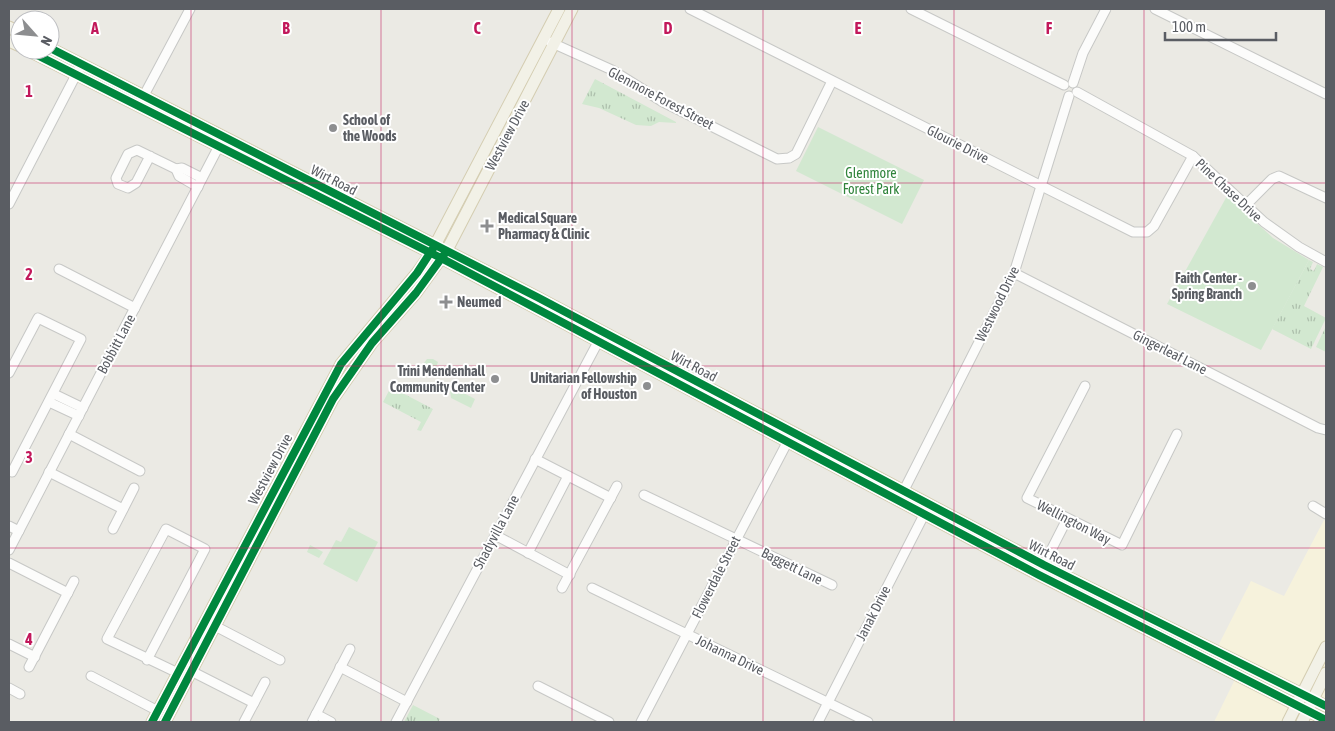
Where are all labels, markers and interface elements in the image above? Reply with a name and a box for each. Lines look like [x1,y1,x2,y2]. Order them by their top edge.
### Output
north arrow [10,10,60,60]
scale bar [1165,10,1276,42]
text: 100 m [1172,18,1206,35]
text: A [90,19,99,37]
text: B [282,19,290,37]
text: C [473,19,481,37]
text: D [664,19,673,37]
text: E [855,19,862,37]
text: F [1046,19,1053,37]
text: N [38,34,56,48]
street label: Glenmore Forest Street [605,63,717,133]
text: 1 [25,82,33,100]
street label: Westview Drive [482,97,532,173]
place label: School of the Woods [342,112,397,144]
marker: School of the Woods [327,122,339,134]
street label: Glourie Drive [924,122,992,166]
street label: Pine Chase Drive [1193,155,1265,225]
street label: Wirt Road [308,162,360,198]
park label: Glenmore Forest Park [843,165,899,197]
place label: Medical Square Pharmacy & Clinic [498,210,590,242]
marker: Medical Square Pharmacy & Clinic [480,219,494,233]
street label: Westwood Drive [972,264,1022,344]
text: 2 [25,265,33,283]
place label: Faith Center - Spring Branch [1172,270,1242,302]
marker: Faith Center - Spring Branch [1246,280,1258,292]
place label: Neumed [457,294,502,310]
marker: Neumed [439,295,453,309]
street label: Bobbitt Lane [94,312,138,376]
street label: Gingerleaf Lane [1130,326,1210,378]
street label: Wirt Road [668,347,720,385]
place label: Trini Mendenhall Community Center [390,363,486,395]
place label: Unitarian Fellowship of Houston [530,370,637,402]
marker: Trini Mendenhall Community Center [489,373,501,385]
marker: Unitarian Fellowship of Houston [641,380,653,392]
street label: Westview Drive [245,431,295,507]
text: 3 [25,448,33,466]
street label: Shadyvilla Lane [470,492,522,572]
street label: Wellington Way [1034,497,1114,548]
street label: Flowerdale Street [688,533,744,621]
street label: Wirt Road [1026,537,1078,573]
street label: Baggett Lane [759,544,825,588]
street label: Janak Drive [852,583,894,643]
text: 4 [24,630,33,648]
street label: Johanna Drive [693,632,767,678]

